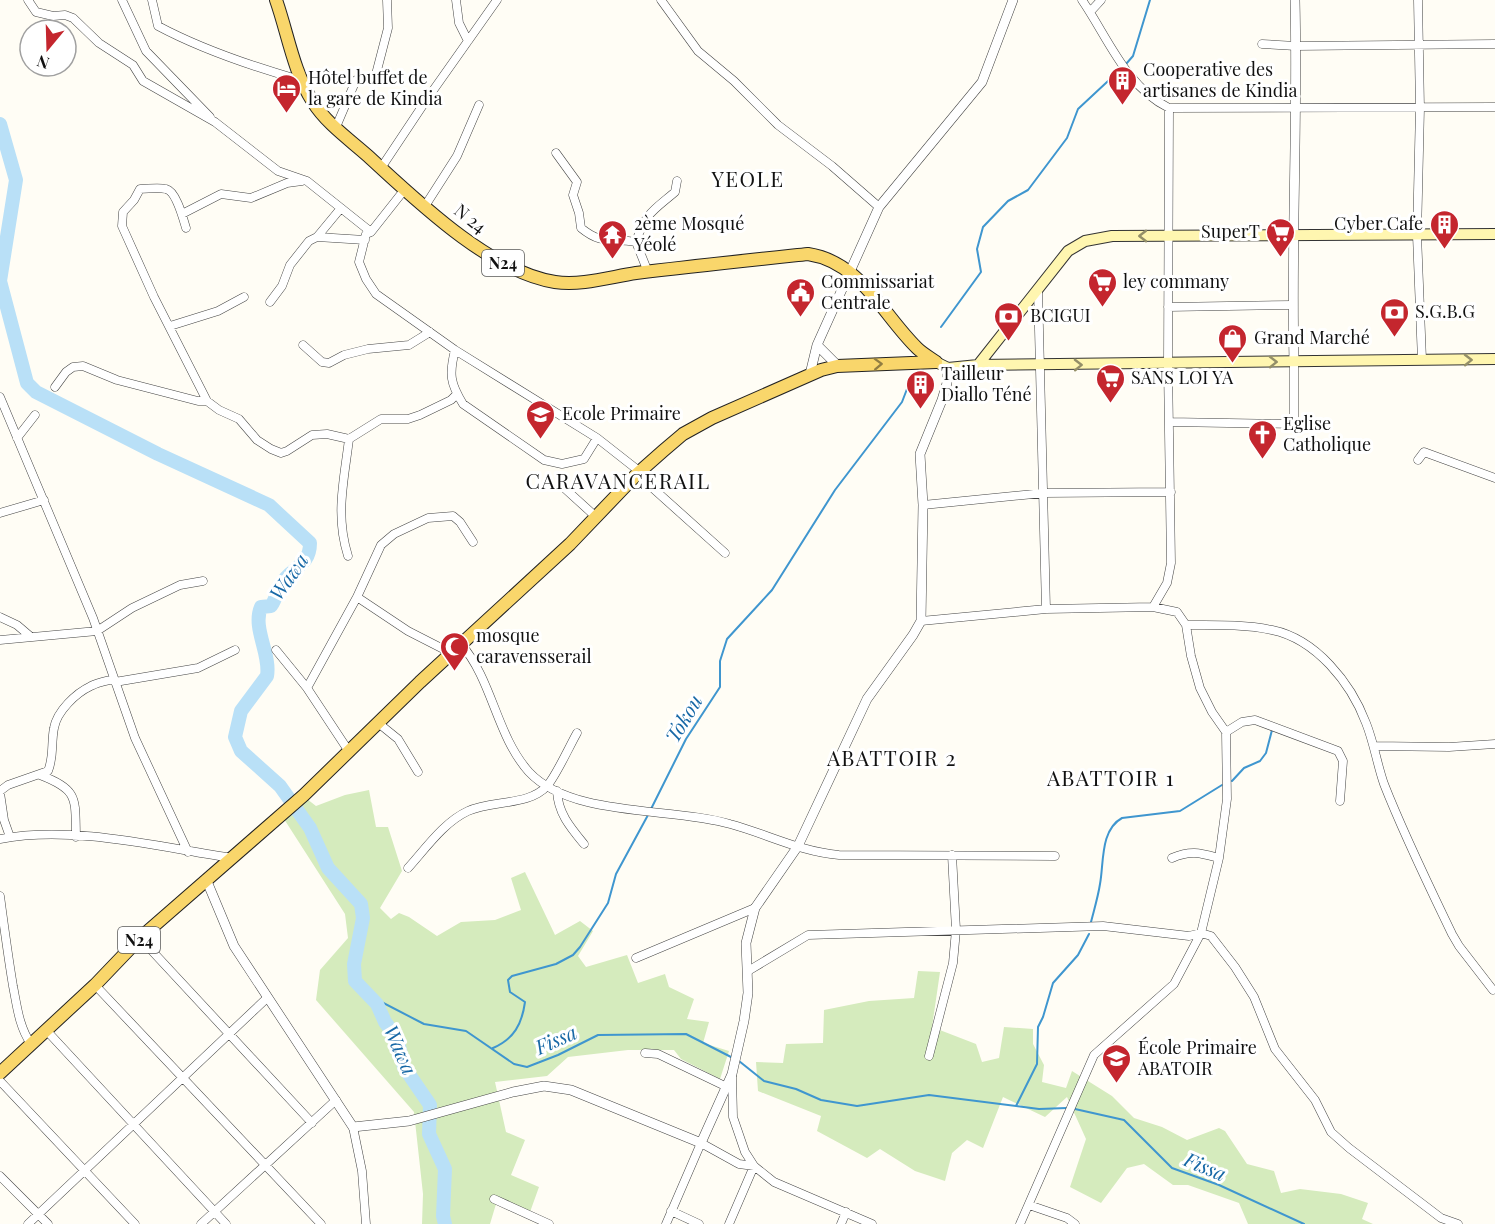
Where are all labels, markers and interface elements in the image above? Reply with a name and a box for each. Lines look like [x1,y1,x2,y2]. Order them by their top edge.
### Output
north arrow [18,18,78,78]
text: N [34,51,52,74]
place label: Cooperative des artisanes de Kindia [1143,57,1298,102]
building icon: Cooperative des artisanes de Kindia [1106,64,1138,106]
place label: Hôtel buffet de la gare de Kindia [308,65,442,110]
hotel icon: Hôtel buffet de la gare de Kindia [271,72,303,114]
district label: YEOLE [710,164,785,192]
street label: N 24 [450,198,492,239]
building icon: Cyber Cafe [1428,208,1460,250]
place label: 2ème Mosqué Yéolé [633,211,744,256]
place label: Cyber Cafe [1334,211,1423,235]
supermarket icon: SuperT [1265,216,1297,258]
temple icon: 2ème Mosqué Yéolé [597,218,629,260]
place label: SuperT [1201,219,1260,243]
one-way arrow [1138,230,1147,242]
road number: N24 [482,250,524,276]
supermarket icon: ley commany [1086,266,1118,308]
place label: Commissariat Centrale [821,269,935,314]
place label: ley commany [1123,269,1229,293]
public building icon: Commissariat Centrale [784,276,816,318]
bank icon: S.G.B.G [1378,296,1410,338]
place label: S.G.B.G [1415,299,1475,323]
bank icon: BCIGUI [993,300,1025,342]
place label: BCIGUI [1030,303,1091,327]
shop icon: Grand Marché [1217,322,1249,364]
place label: Grand Marché [1254,325,1370,349]
one-way arrow [1464,354,1473,366]
one-way arrow [1269,356,1278,369]
one-way arrow [873,357,882,370]
one-way arrow [1074,359,1083,371]
place label: Tailleur Diallo Téné [941,361,1032,406]
supermarket icon: SANS LOI YA [1094,362,1126,404]
place label: SANS LOI YA [1131,365,1234,389]
building icon: Tailleur Diallo Téné [904,368,936,410]
school or university icon: Ecole Primaire [525,398,557,440]
place label: Ecole Primaire [562,401,681,425]
place label: Eglise Catholique [1283,411,1371,456]
church icon: Eglise Catholique [1246,418,1278,460]
district label: CARAVANCERAIL [525,466,711,494]
water label: Wawa [262,547,314,605]
place label: mosque caravensserail [476,623,592,668]
mosque icon: mosque caravensserail [439,630,471,672]
water label: Tokou [658,689,708,747]
district label: ABATTOIR 2 [826,743,957,771]
district label: ABATTOIR 1 [1046,763,1175,791]
road number: N24 [118,927,160,953]
water label: Fissa [529,1018,581,1060]
water label: Wawa [379,1020,424,1078]
place label: École Primaire ABATOIR [1137,1035,1257,1080]
school or university icon: École Primaire ABATOIR [1101,1042,1133,1084]
water label: Fissa [1180,1144,1231,1186]

